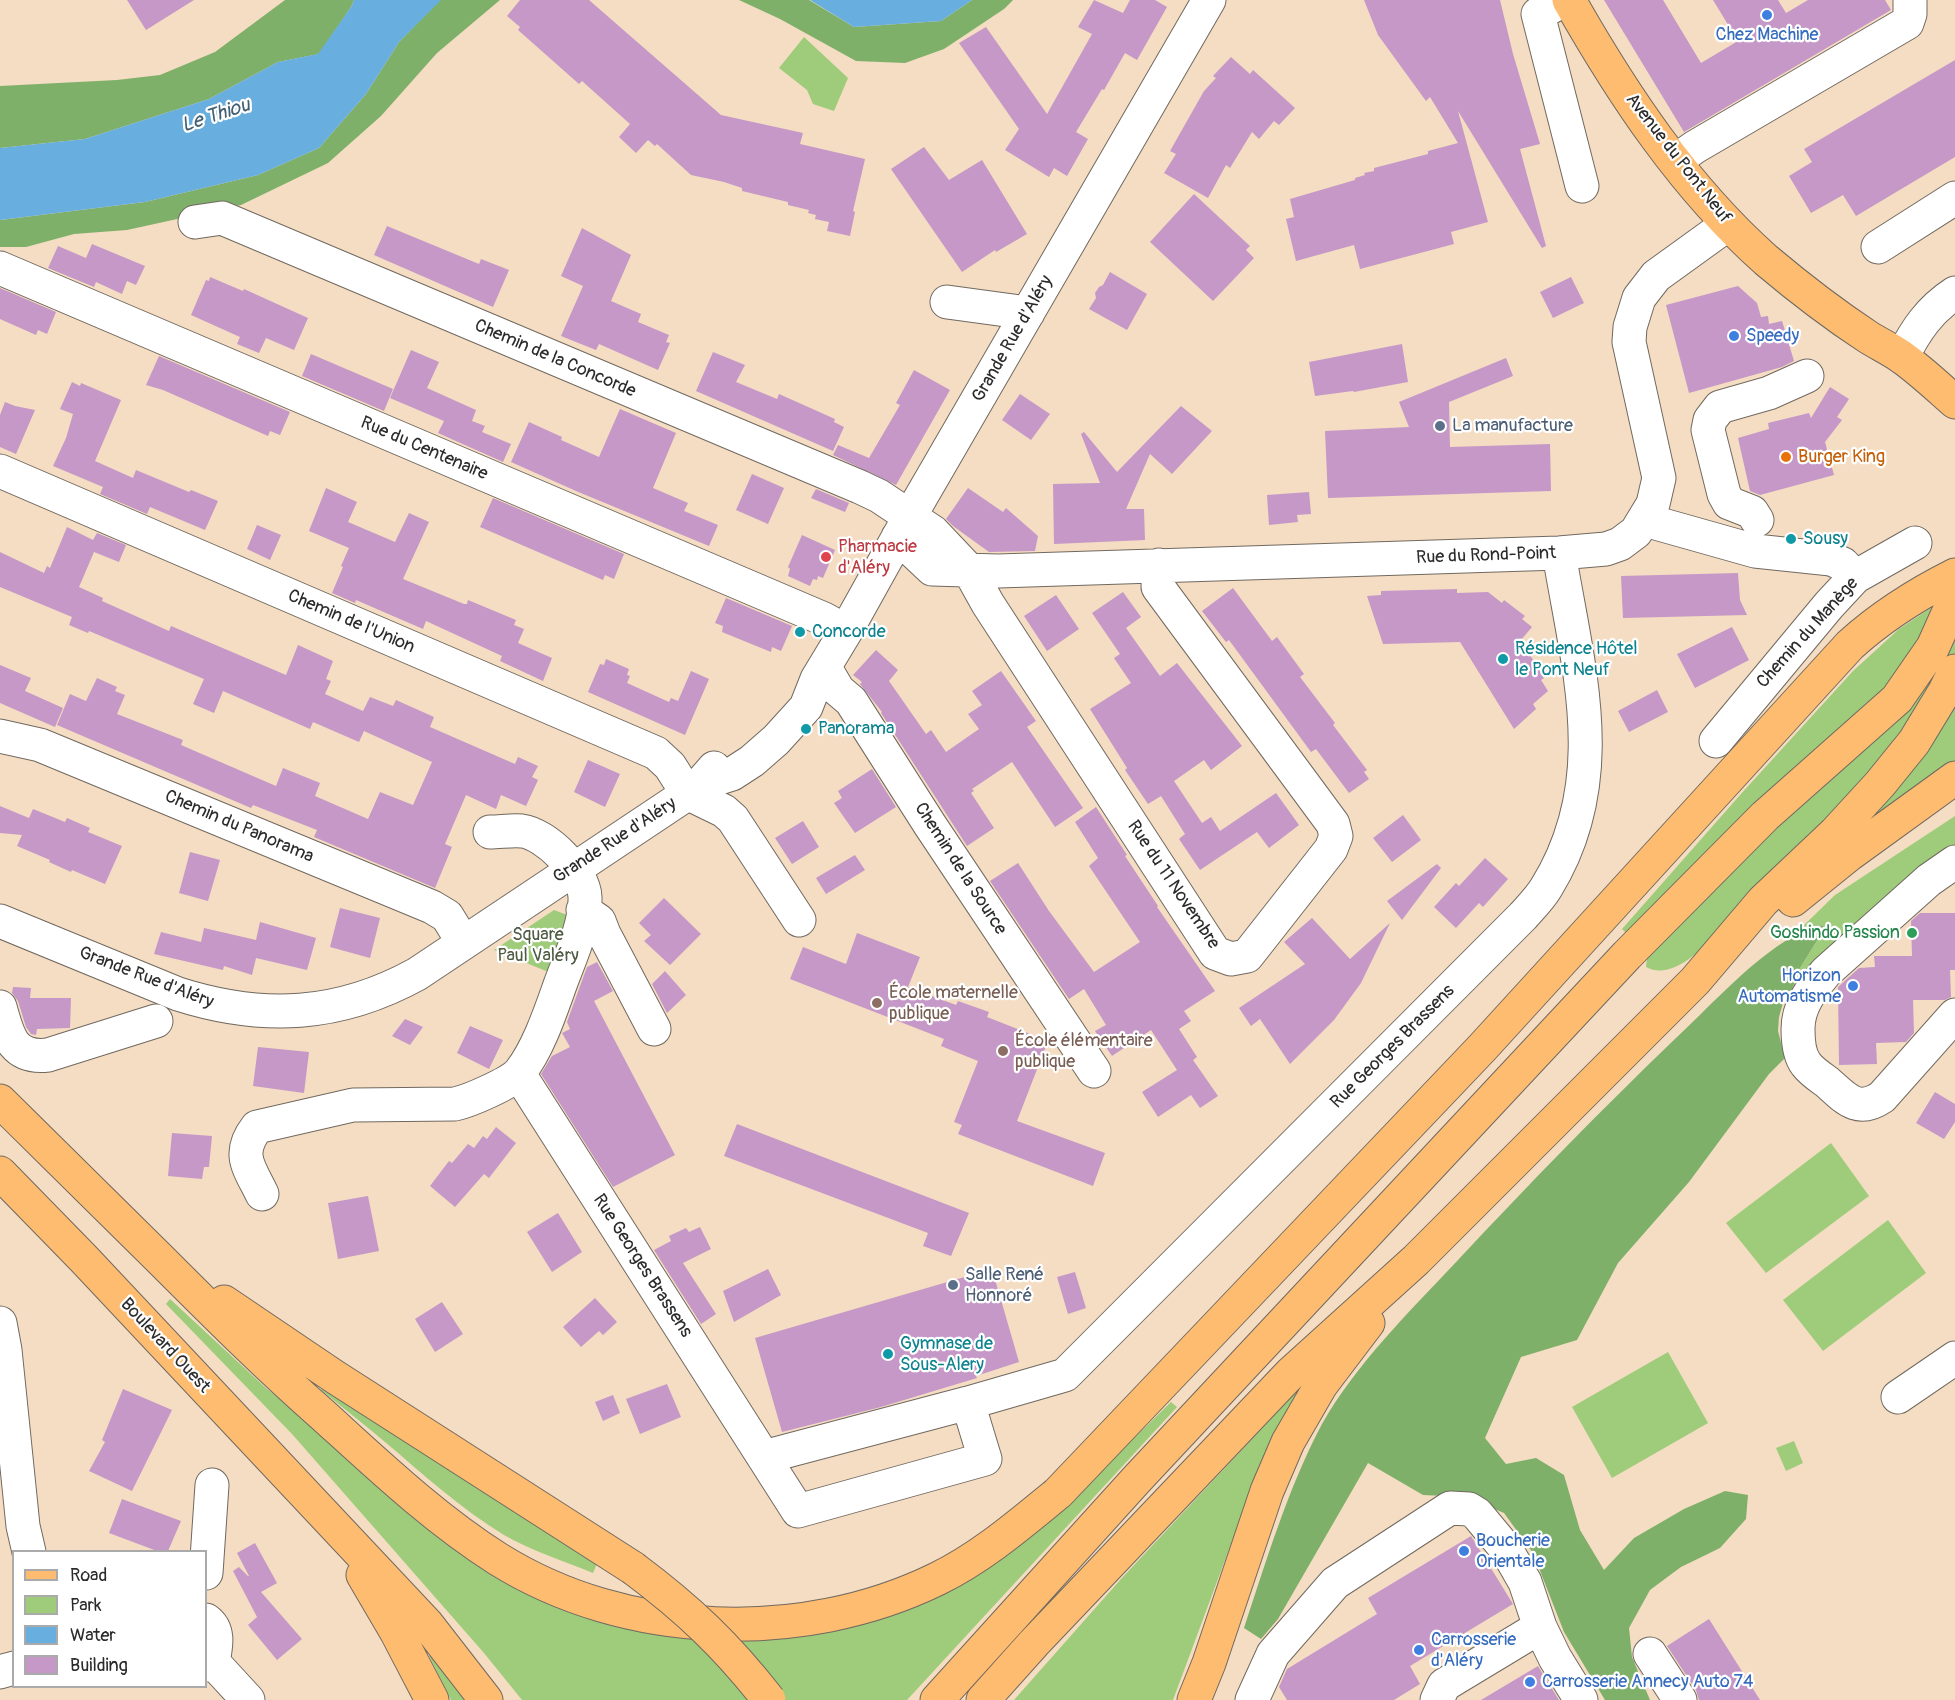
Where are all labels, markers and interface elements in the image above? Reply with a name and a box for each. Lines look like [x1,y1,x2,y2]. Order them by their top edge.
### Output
marker: Chez Machine [1760,8,1774,22]
place label: Chez Machine [1716,24,1818,46]
street label: Avenue du Pont Neuf [1621,90,1735,228]
water label: Le Thiou [179,94,253,138]
street label: Grande Rue d'Aléry [968,272,1058,406]
street label: Chemin de la Concorde [471,315,639,403]
place label: Speedy [1746,325,1799,347]
marker: Speedy [1727,329,1741,343]
street label: Rue du Centenaire [357,412,491,486]
place label: La manufacture [1452,415,1573,437]
marker: La manufacture [1433,419,1447,433]
place label: Burger King [1798,446,1885,468]
marker: Burger King [1779,450,1793,464]
place label: Sousy [1803,528,1848,550]
marker: Sousy [1784,532,1798,546]
place label: Pharmacie d'Aléry [838,536,917,578]
street label: Rue du Rond-Point [1416,543,1556,569]
marker: Pharmacie d'Aléry [819,550,833,564]
street label: Chemin du Manège [1753,573,1863,693]
street label: Chemin de l'Union [284,585,418,659]
place label: Concorde [812,621,886,643]
marker: Concorde [793,625,807,639]
place label: Résidence Hôtel le Pont Neuf [1515,638,1638,680]
marker: Résidence Hôtel le Pont Neuf [1496,652,1510,666]
place label: Panorama [818,718,894,740]
marker: Panorama [799,722,813,736]
street label: Chemin du Panorama [161,786,317,868]
street label: Grande Rue d'Aléry [549,793,681,889]
street label: Chemin de la Source [909,799,1011,939]
street label: Rue du 11 Novembre [1122,817,1224,953]
place label: Goshindo Passion [1770,922,1900,944]
park label: Square Paul Valéry [497,924,579,966]
marker: Goshindo Passion [1905,926,1919,940]
street label: Grande Rue d'Aléry [76,942,216,1014]
place label: Horizon Automatisme [1737,965,1841,1008]
marker: Horizon Automatisme [1846,979,1860,993]
street label: Rue Georges Brassens [1326,980,1460,1114]
place label: École maternelle publique [889,982,1018,1024]
marker: École maternelle publique [870,996,884,1010]
place label: École élémentaire publique [1015,1030,1153,1072]
marker: École élémentaire publique [996,1044,1010,1058]
street label: Rue Georges Brassens [588,1190,696,1342]
place label: Salle René Honnoré [965,1264,1044,1306]
marker: Salle René Honnoré [946,1278,960,1292]
street label: Boulevard Ouest [116,1294,214,1398]
place label: Gymnase de Sous-Alery [900,1333,993,1376]
marker: Gymnase de Sous-Alery [881,1347,895,1361]
place label: Boucherie Orientale [1476,1530,1550,1572]
marker: Boucherie Orientale [1457,1544,1471,1558]
legend [12,1550,207,1688]
text: Road [70,1564,107,1587]
text: Park [70,1594,102,1617]
text: Water [70,1624,116,1647]
place label: Carrosserie d'Aléry [1431,1629,1516,1672]
marker: Carrosserie d'Aléry [1412,1643,1426,1657]
text: Building [70,1654,128,1677]
place label: Carrosserie Annecy Auto 74 [1542,1671,1753,1693]
marker: Carrosserie Annecy Auto 74 [1523,1675,1537,1689]

